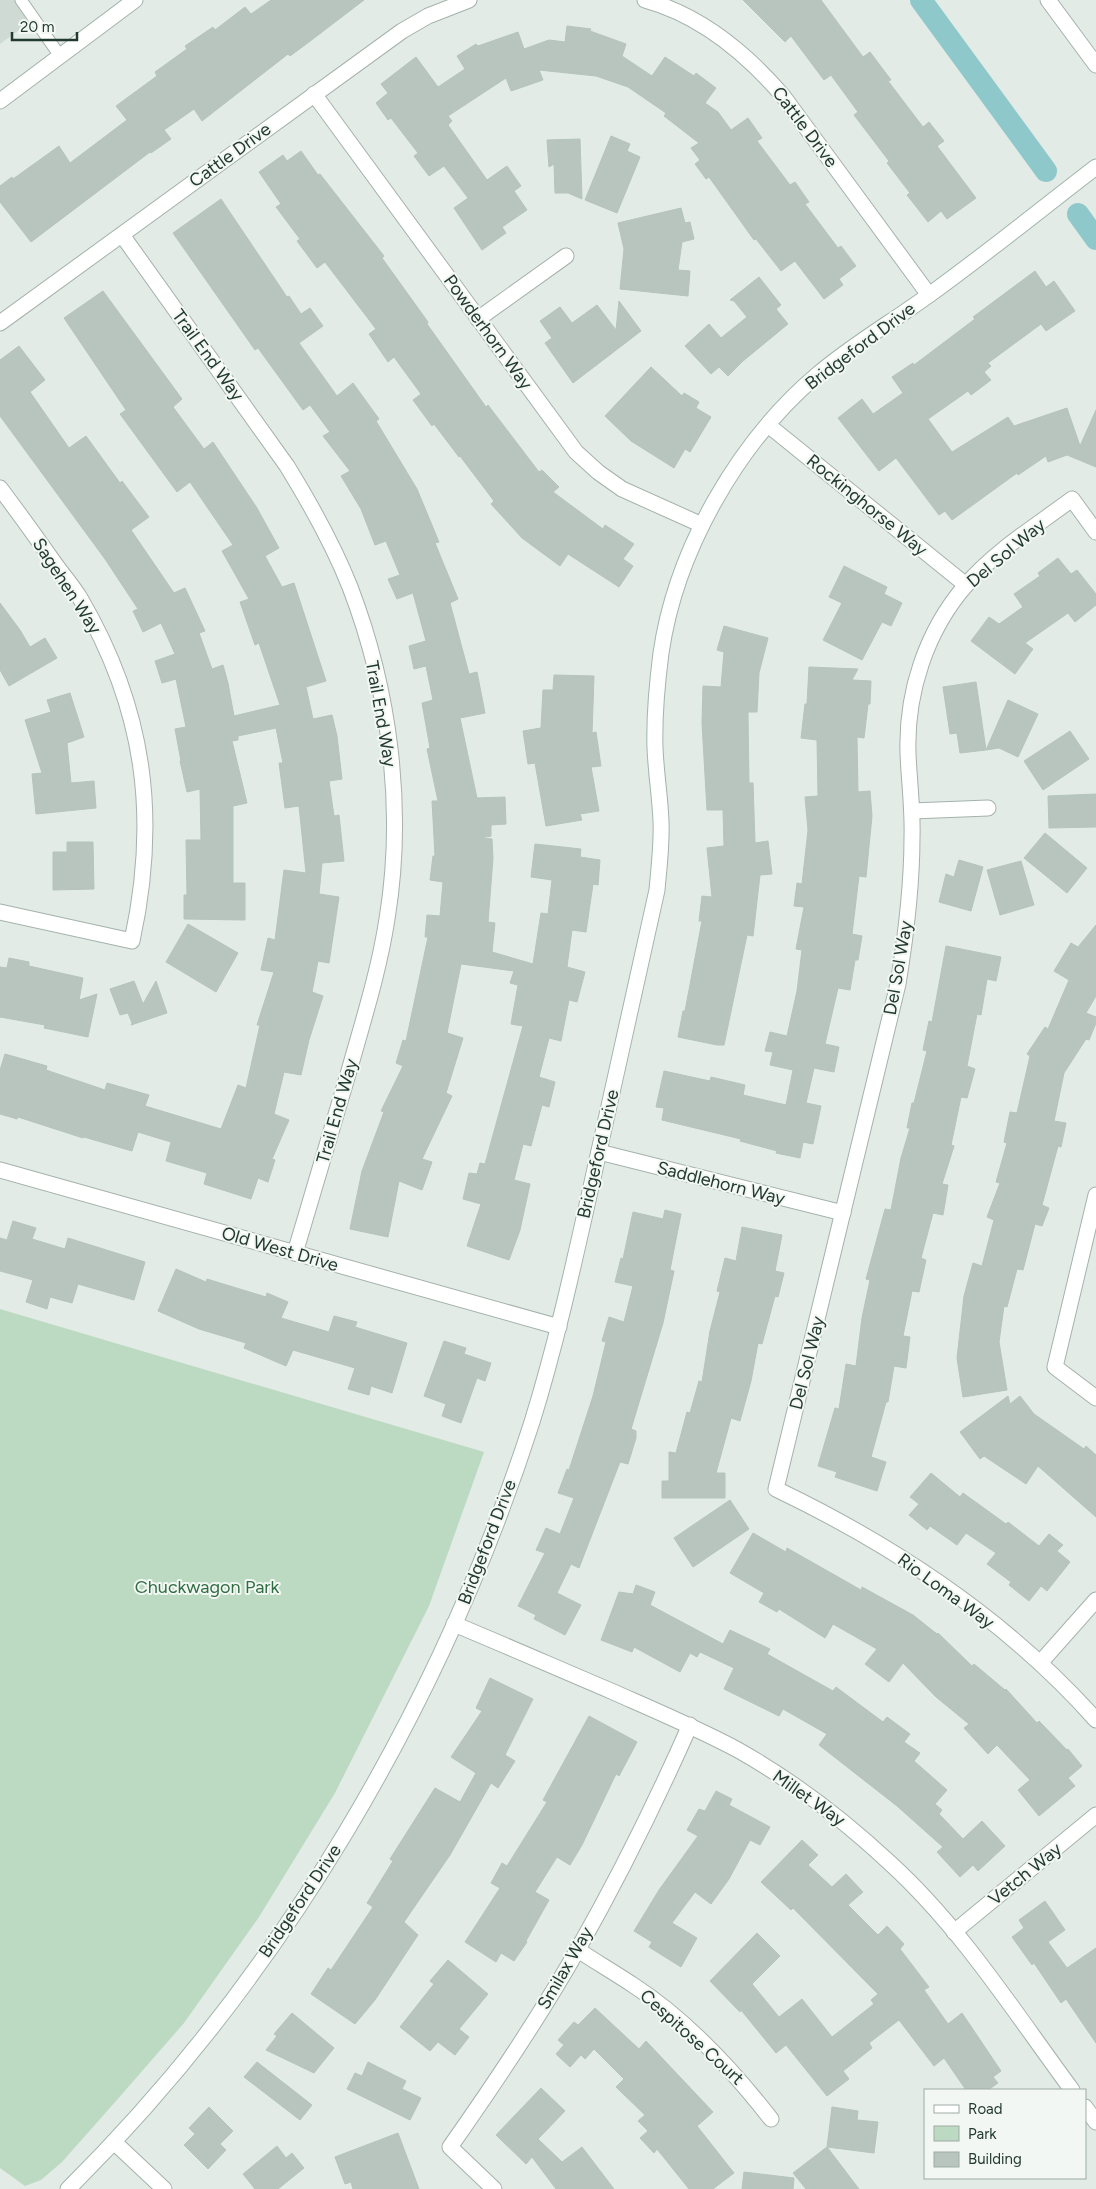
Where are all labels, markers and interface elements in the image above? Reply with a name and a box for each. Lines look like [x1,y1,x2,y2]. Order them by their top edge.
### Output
scale bar [12,10,78,42]
text: 20 m [20,18,54,36]
street label: Cattle Drive [767,82,843,172]
street label: Cattle Drive [185,118,275,192]
street label: Powderhorn Way [439,270,537,394]
street label: Bridgeford Drive [801,297,919,394]
street label: Trail End Way [167,305,249,405]
street label: Rockinghorse Way [802,449,932,561]
street label: Del Sol Way [962,514,1050,592]
street label: Sagehen Way [28,534,106,639]
street label: Trail End Way [361,659,401,769]
street label: Del Sol Way [879,919,917,1017]
street label: Trail End Way [312,1056,363,1166]
street label: Bridgeford Drive [572,1087,624,1221]
street label: Saddlehorn Way [655,1156,788,1210]
street label: Old West Drive [219,1222,341,1276]
street label: Del Sol Way [785,1313,829,1412]
street label: Bridgeford Drive [453,1476,521,1608]
street label: Rio Loma Way [893,1549,999,1634]
park label: Chuckwagon Park [135,1576,279,1598]
street label: Millet Way [769,1765,850,1831]
street label: Vetch Way [984,1838,1066,1910]
street label: Bridgeford Drive [254,1840,346,1962]
street label: Smilax Way [533,1922,598,2013]
street label: Cespitose Court [636,1985,749,2090]
legend [924,2089,1086,2179]
text: Road [968,2100,1003,2118]
text: Park [968,2125,997,2143]
text: Building [968,2150,1022,2168]

